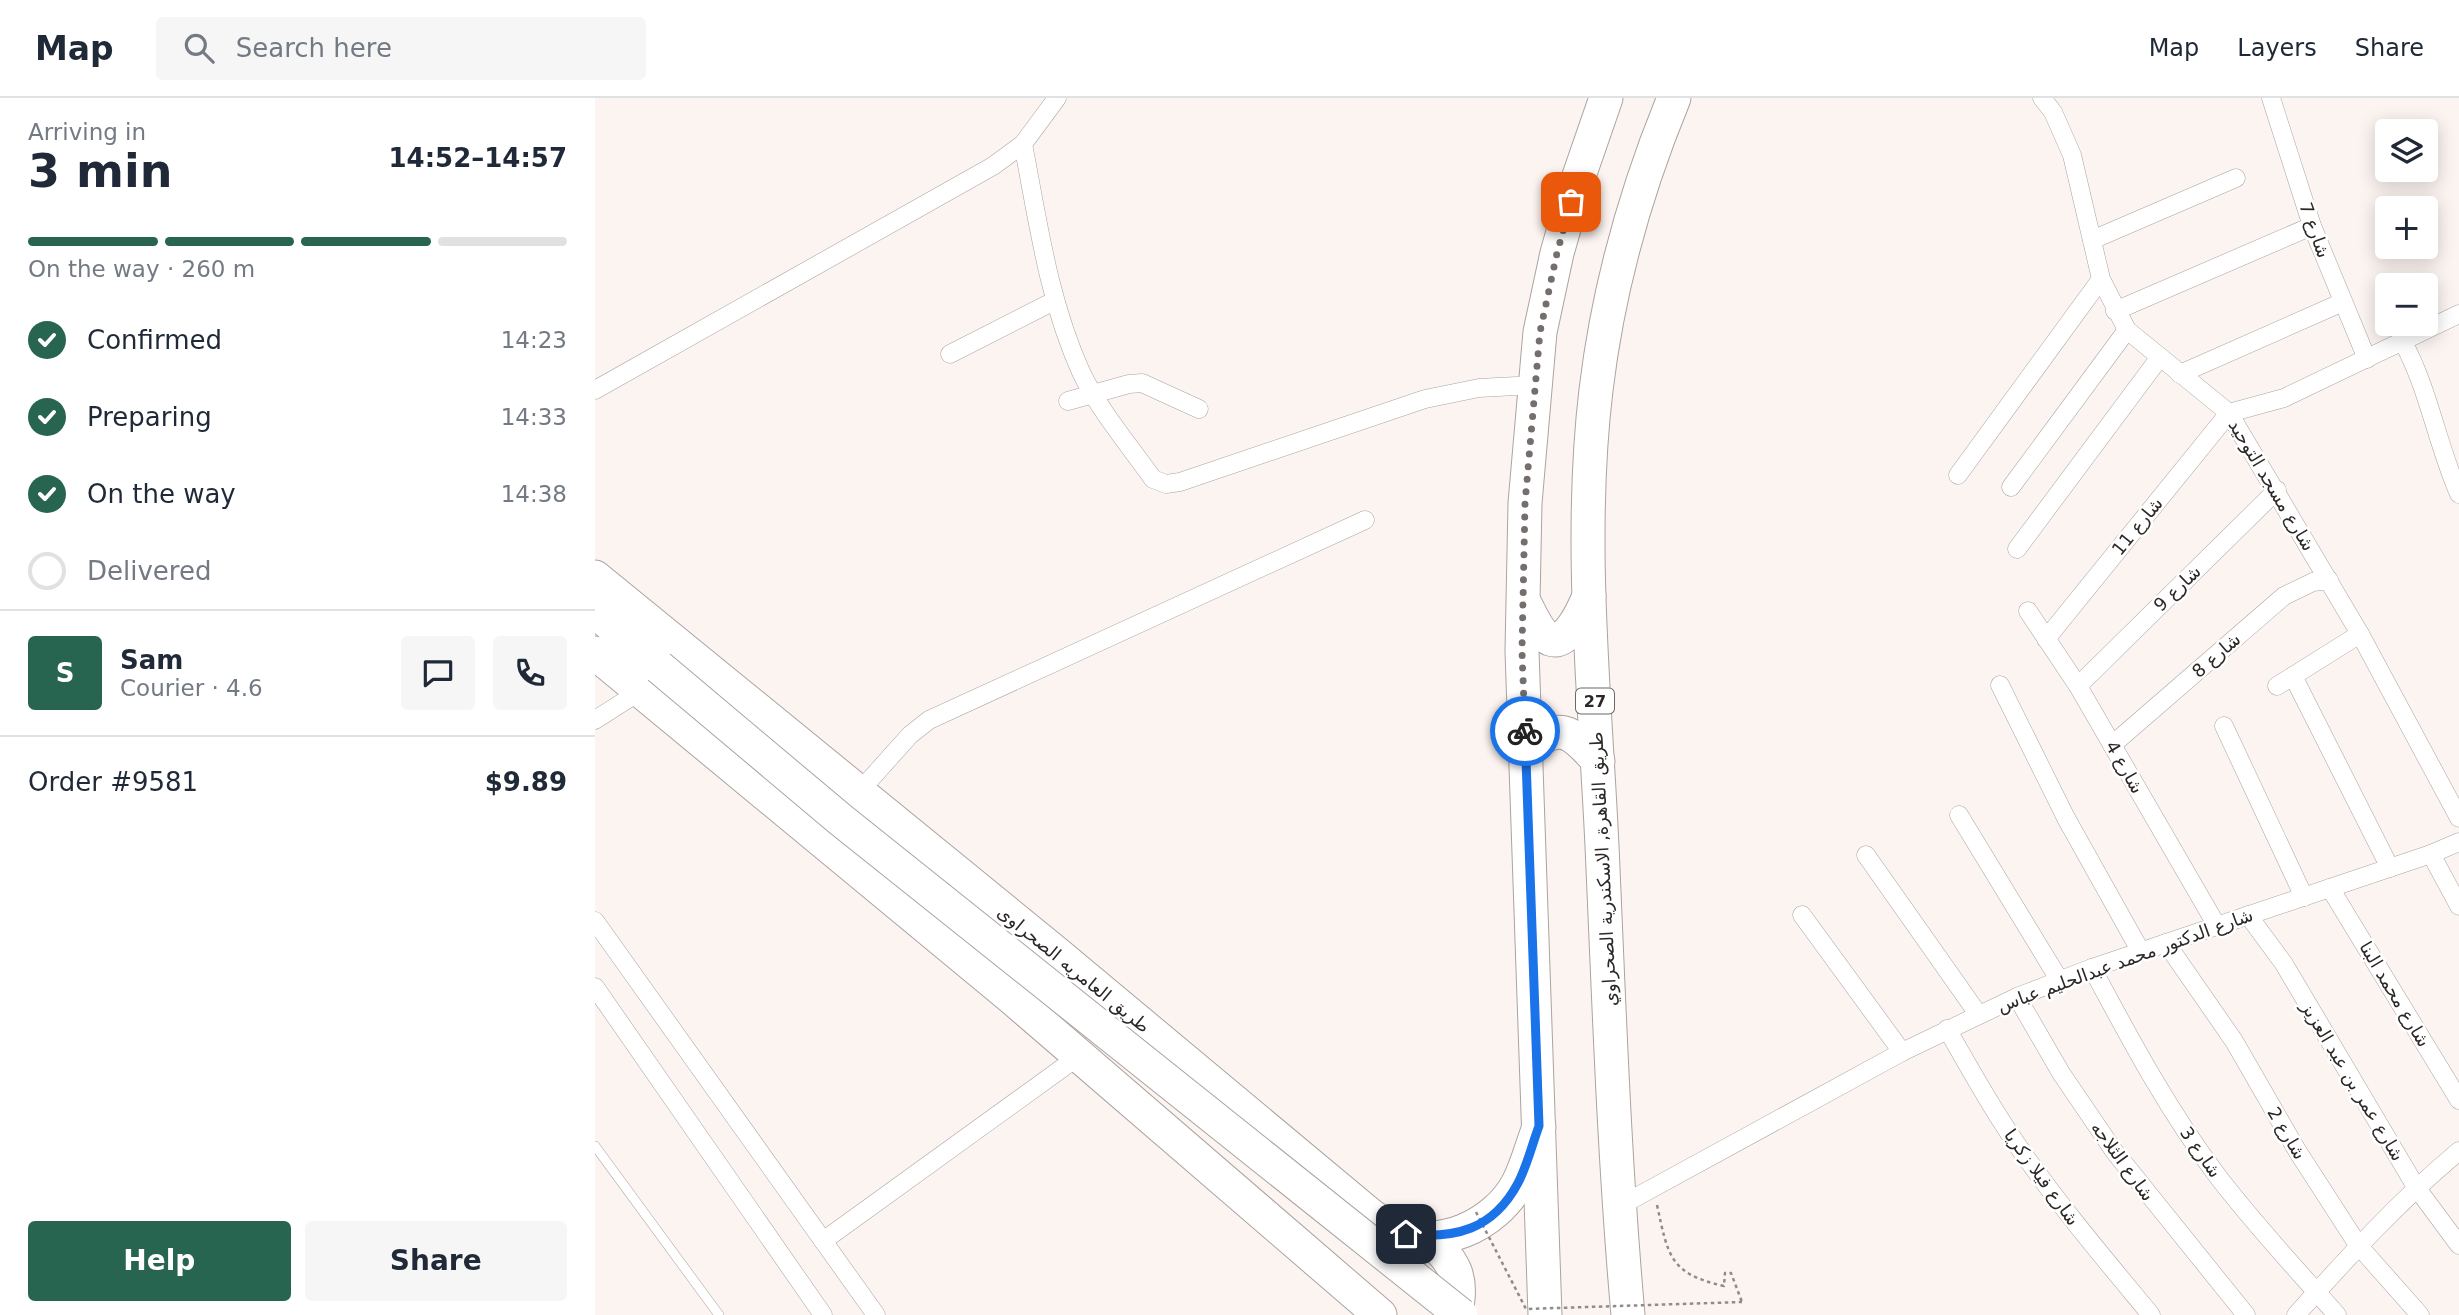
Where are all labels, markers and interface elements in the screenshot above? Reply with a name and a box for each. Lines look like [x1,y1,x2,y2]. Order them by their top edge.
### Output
search box [156,17,646,80]
text: Map [35,29,114,68]
icon: search [180,29,218,67]
text: Search here [236,33,392,63]
text: Map [2149,34,2199,62]
text: Layers [2237,34,2317,62]
text: Share [2355,34,2424,62]
text: Arriving in [28,119,146,145]
map controls [2375,119,2438,336]
button: layers [2375,119,2438,182]
text: 14:52–14:57 [388,143,567,173]
text: 3 min [28,144,172,198]
pin [1541,172,1601,232]
icon: bag [1552,183,1590,221]
button: + [2375,196,2438,259]
street label: شارع 7 [2294,200,2335,261]
text: On the way · 260 m [28,256,255,282]
button: − [2375,273,2438,336]
icon: check [28,321,66,359]
text: Confirmed [87,325,222,355]
text: 14:23 [501,327,567,353]
icon: check [28,398,66,436]
text: Preparing [87,402,212,432]
text: 14:33 [501,404,567,430]
street label: شارع مسجد التوحيد [2224,416,2319,555]
icon: check [28,475,66,513]
text: On the way [87,479,236,509]
text: 14:38 [501,481,567,507]
street label: شارع 11 [2107,493,2168,560]
text: Delivered [87,556,211,586]
street label: شارع 9 [2149,561,2206,616]
street label: شارع 8 [2188,628,2245,682]
button: chat [401,636,475,710]
button: phone [493,636,567,710]
text: Sam [120,645,183,675]
text: S [56,658,74,688]
text: Courier · 4.6 [120,675,263,701]
road number: 27 [1576,688,1614,714]
courier [1490,696,1560,766]
icon: bike [1506,712,1544,750]
street label: طريق القاهرة, الاسكندرية الصحراوي [1585,731,1622,1007]
street label: شارع 4 [2101,737,2148,798]
text: Order #9581 [28,767,198,797]
text: $9.89 [485,767,567,797]
street label: طريق العامريه الصحراوى [993,901,1154,1038]
street label: شارع الدكتور محمد عبدالحليم عباس [1994,904,2256,1017]
street label: شارع محمد البنا [2354,937,2435,1051]
street label: شارع عمر بن عبد العزيز [2296,997,2409,1165]
street label: شارع 2 [2262,1103,2311,1163]
street label: شارع الثلاجه [2086,1117,2159,1205]
street label: شارع 3 [2175,1123,2226,1182]
street label: شارع فيلا زكريا [1999,1125,2084,1230]
pin [1376,1204,1436,1264]
icon: home [1387,1215,1425,1253]
button: Help [28,1221,291,1301]
button: Share [305,1221,567,1301]

